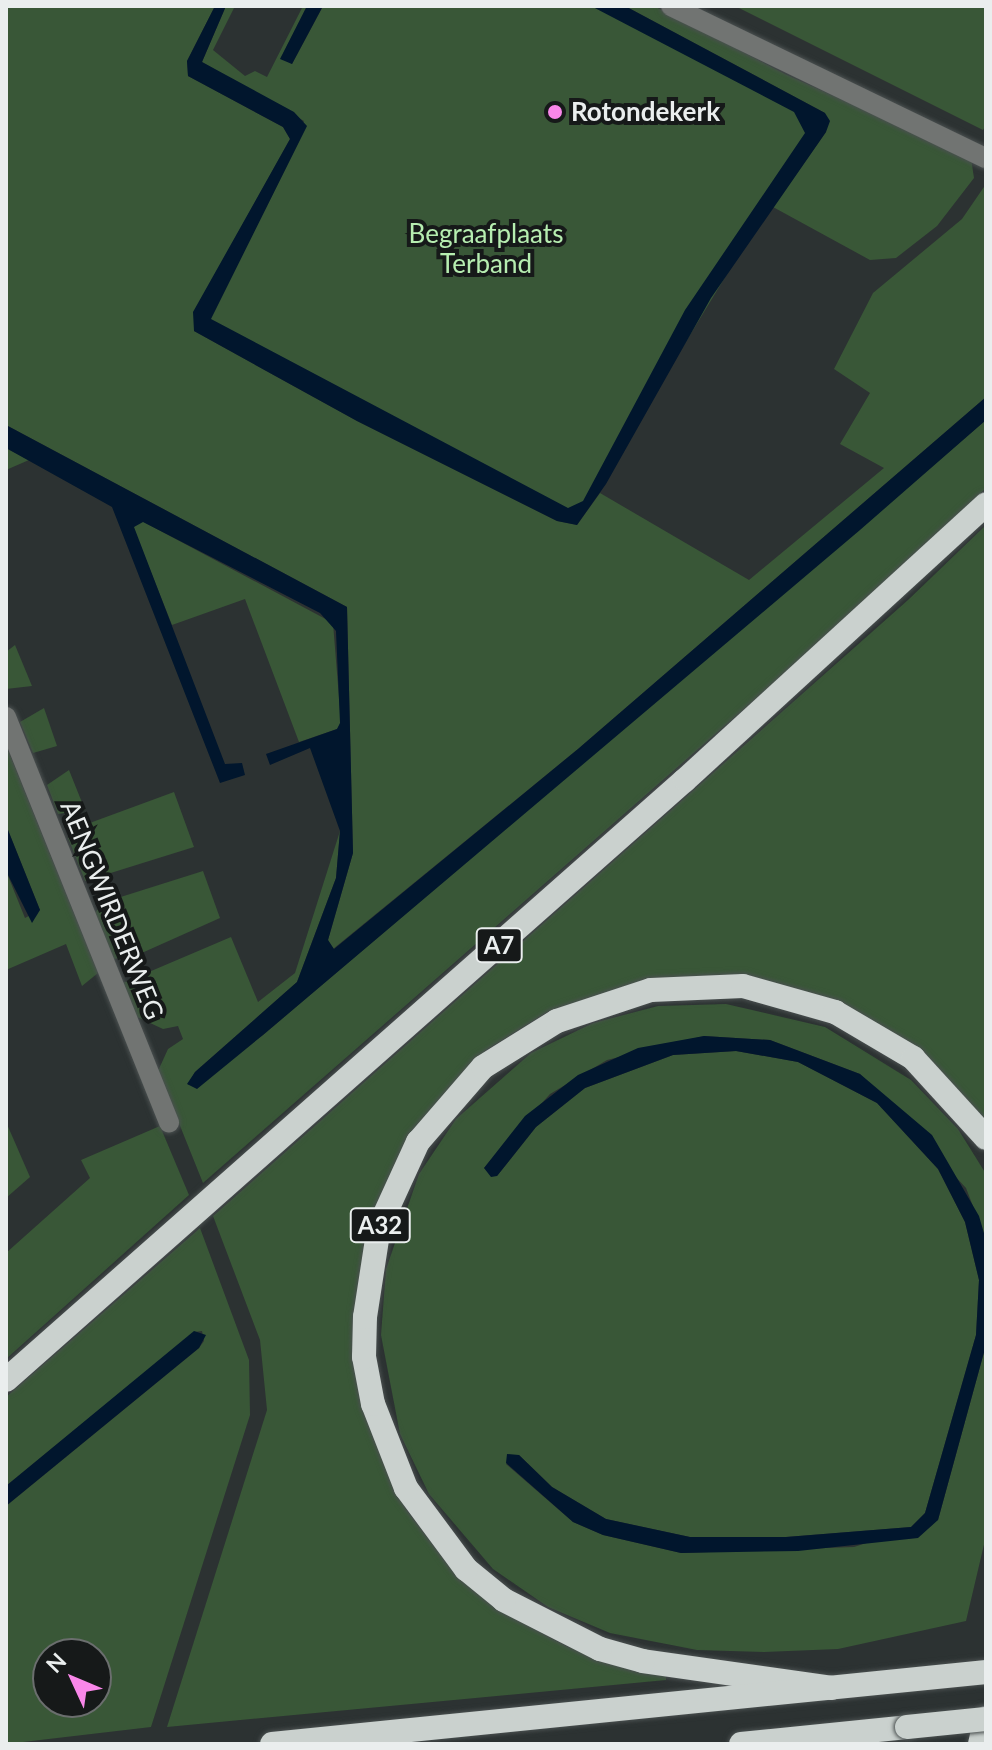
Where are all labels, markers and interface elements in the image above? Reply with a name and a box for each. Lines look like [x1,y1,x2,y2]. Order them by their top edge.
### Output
place label: Rotondekerk [571,96,720,128]
marker: Rotondekerk [546,103,564,121]
park label: Begraafplaats Terband [409,218,563,280]
street label: AENGWIRDERWEG [54,796,170,1024]
road number: A7 [475,925,523,965]
road number: A32 [348,1205,412,1245]
north arrow [32,1638,112,1718]
text: N [40,1647,71,1678]

